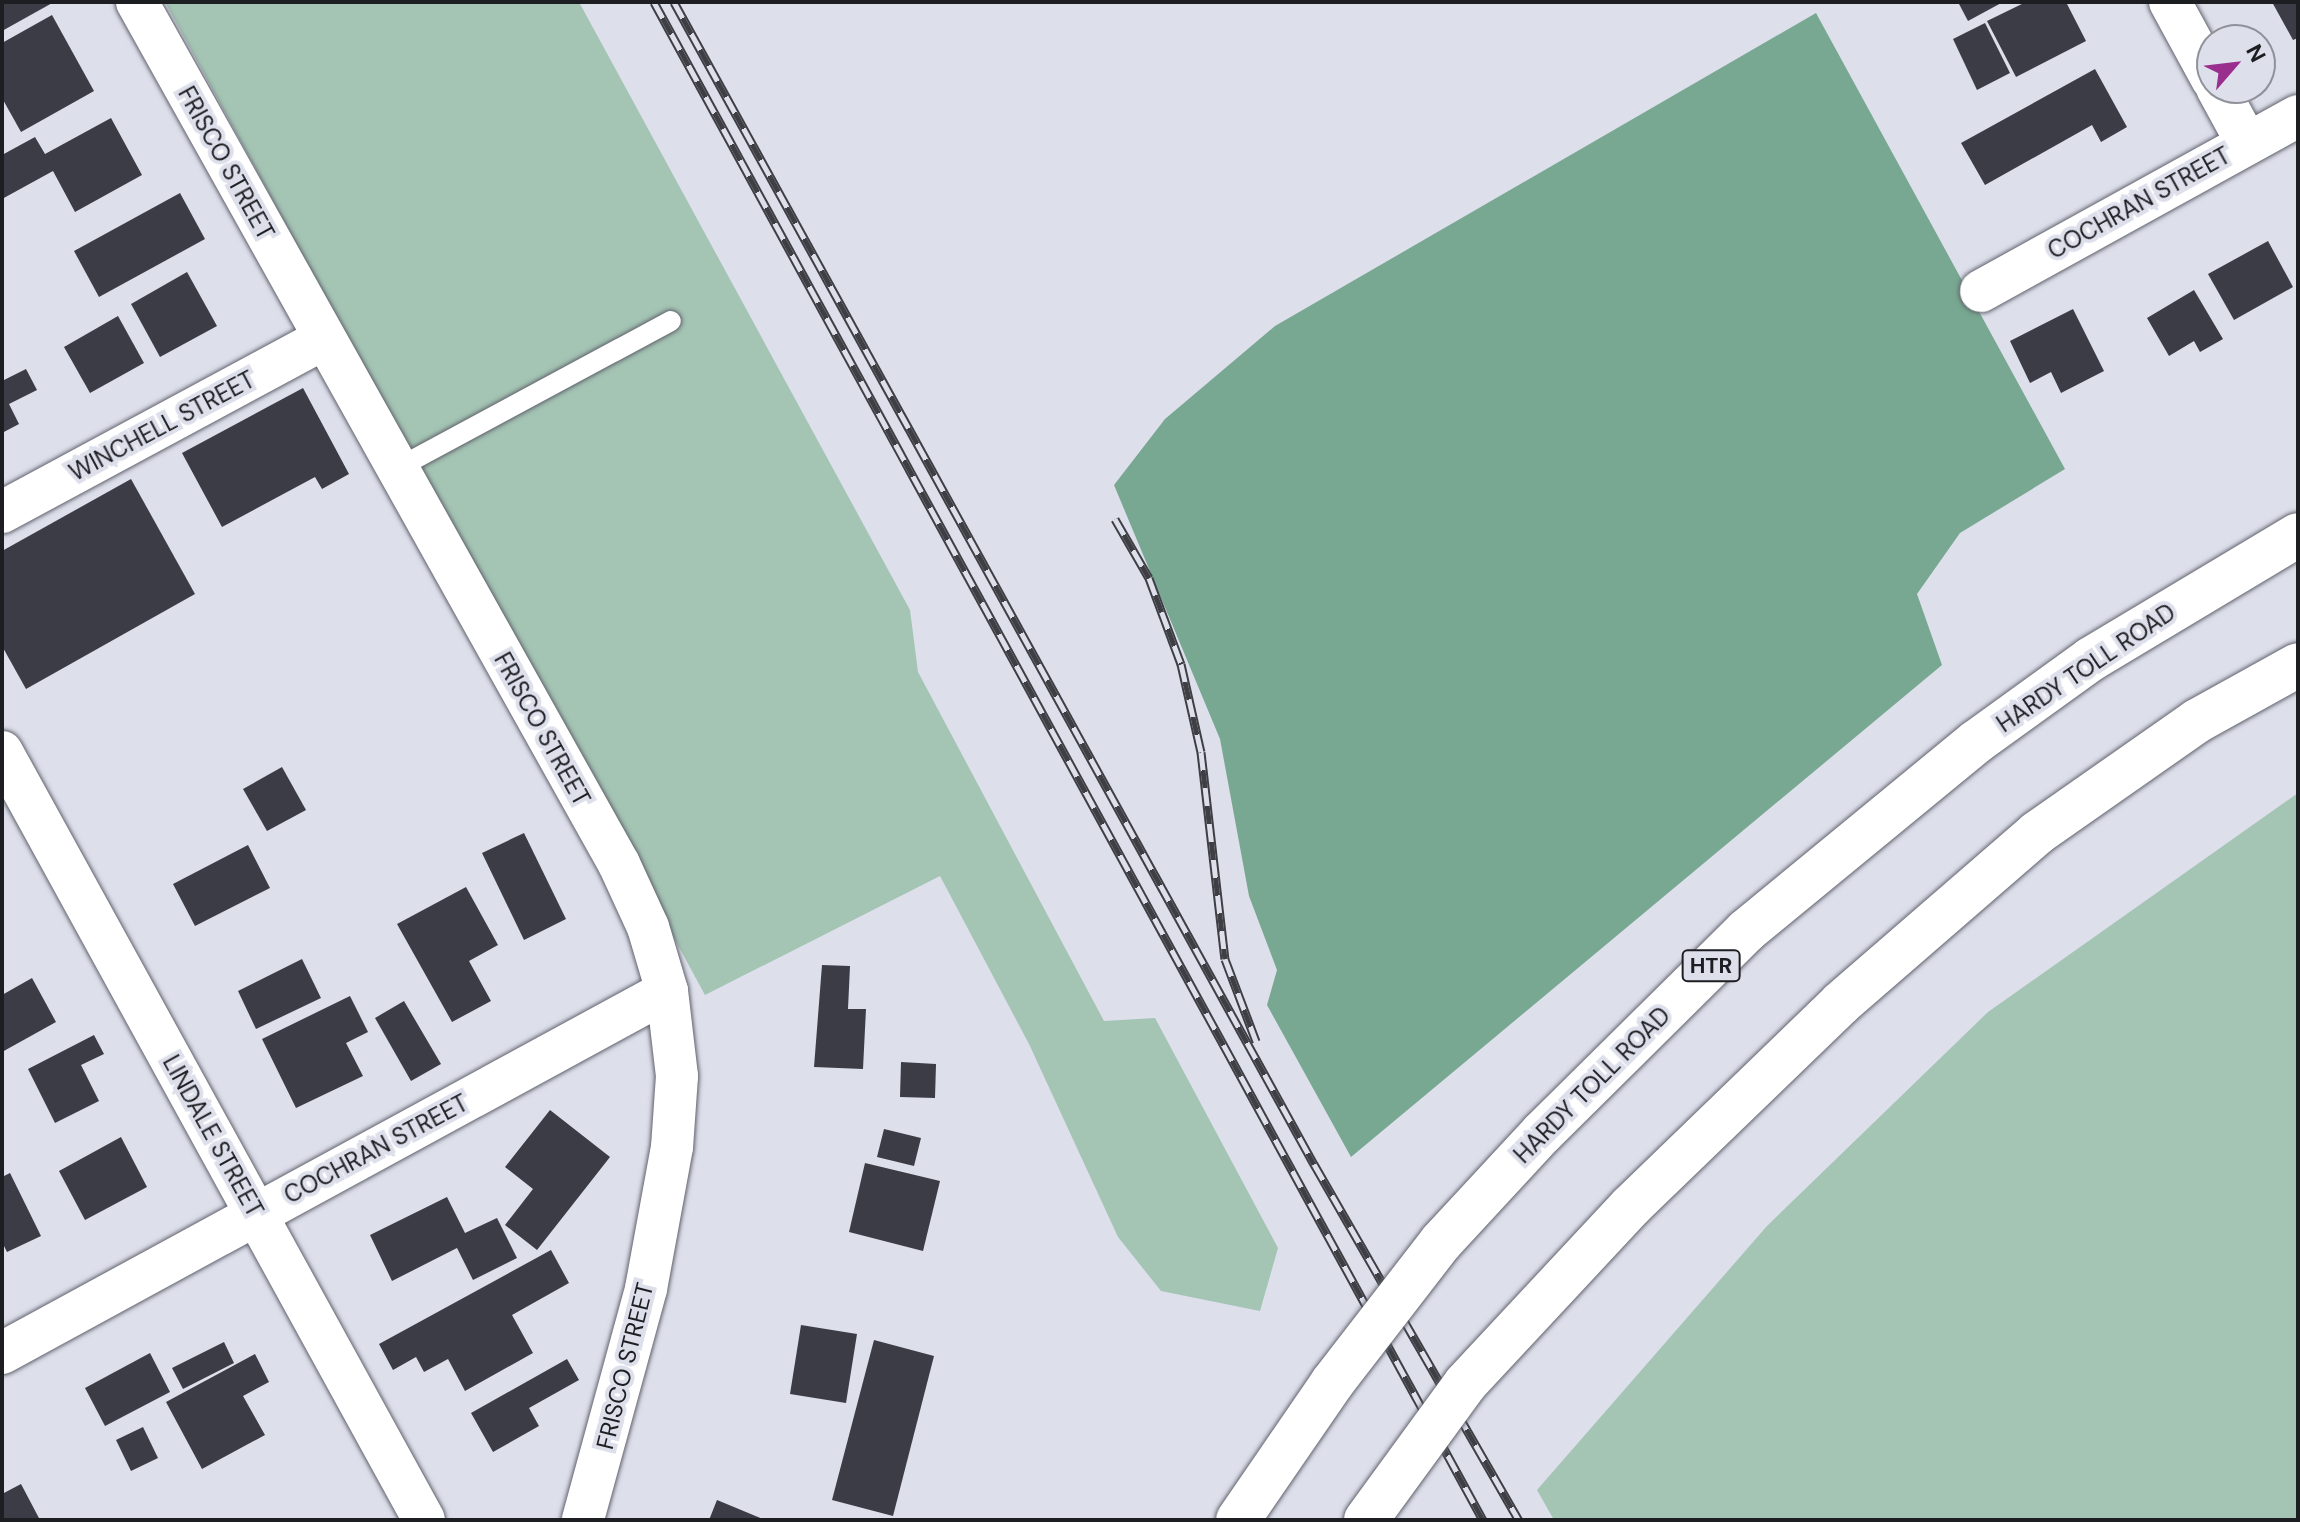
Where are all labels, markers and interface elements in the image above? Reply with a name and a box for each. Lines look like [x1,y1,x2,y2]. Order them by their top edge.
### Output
north arrow [2196,24,2276,104]
text: N [2239,40,2272,67]
street label: FRISCO STREET [172,81,280,245]
street label: COCHRAN STREET [2043,141,2235,265]
street label: WINCHELL STREET [64,365,260,487]
street label: HARDY TOLL ROAD [1991,598,2181,738]
street label: FRISCO STREET [488,647,596,811]
road number: HTR [1681,948,1741,984]
street label: HARDY TOLL ROAD [1508,1001,1676,1169]
street label: LINDALE STREET [157,1050,269,1222]
street label: COCHRAN STREET [279,1088,473,1210]
street label: FRISCO STREET [590,1280,660,1452]

